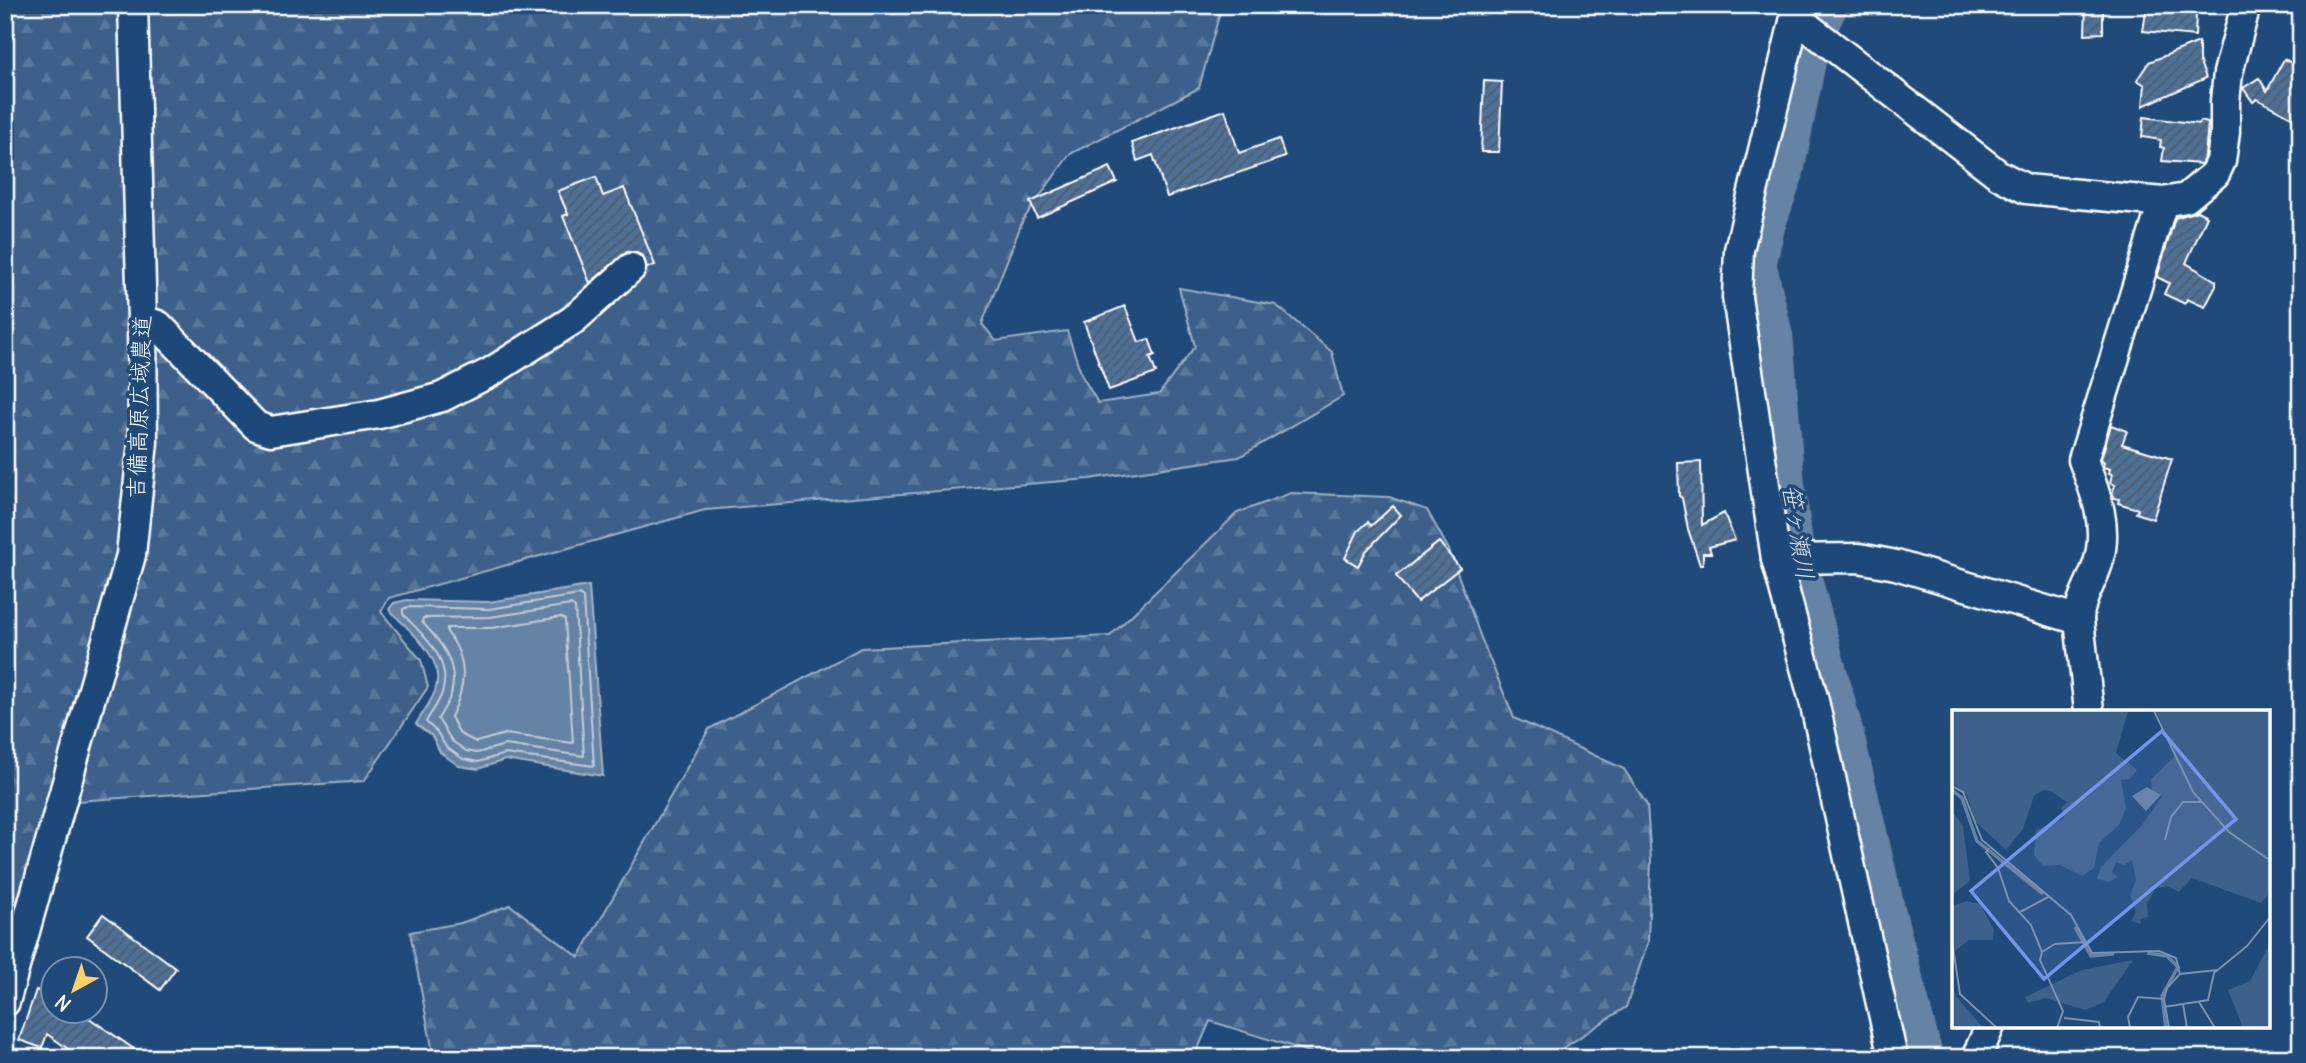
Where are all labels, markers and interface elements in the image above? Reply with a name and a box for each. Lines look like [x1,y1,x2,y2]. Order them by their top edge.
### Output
street label: 吉備高原広域農道 [121,315,156,499]
water label: 笹ヶ瀬川 [1777,482,1821,582]
inset map [1952,710,2271,1028]
north arrow [38,954,108,1024]
text: N [50,990,76,1016]

